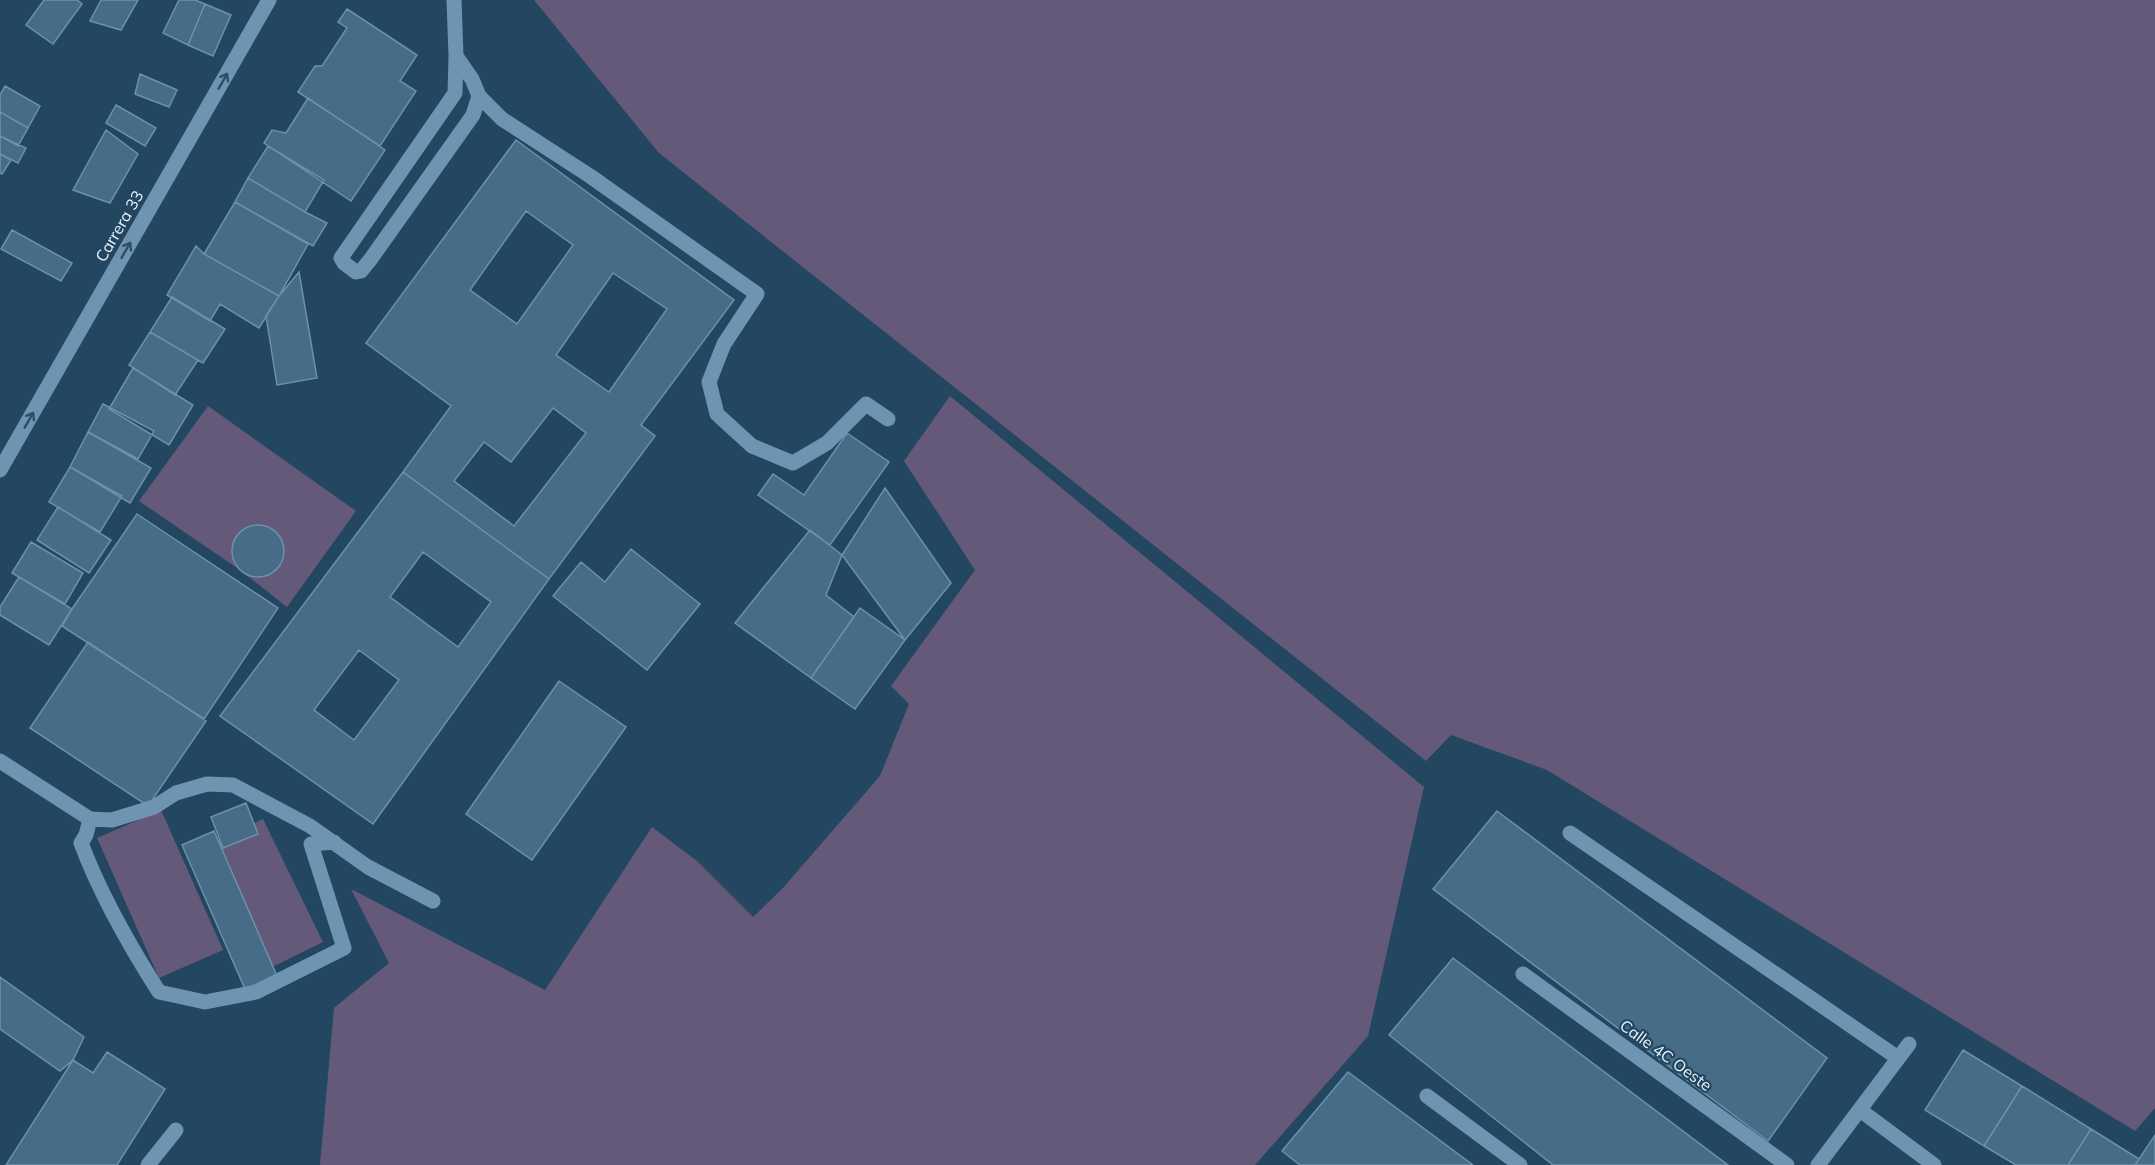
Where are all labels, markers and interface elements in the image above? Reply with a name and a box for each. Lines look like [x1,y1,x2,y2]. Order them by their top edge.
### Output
one-way arrow [217,73,229,90]
street label: Carrera 33 [91,187,147,265]
one-way arrow [121,242,132,260]
one-way arrow [23,412,35,429]
street label: Calle 4C Oeste [1616,1015,1716,1095]

